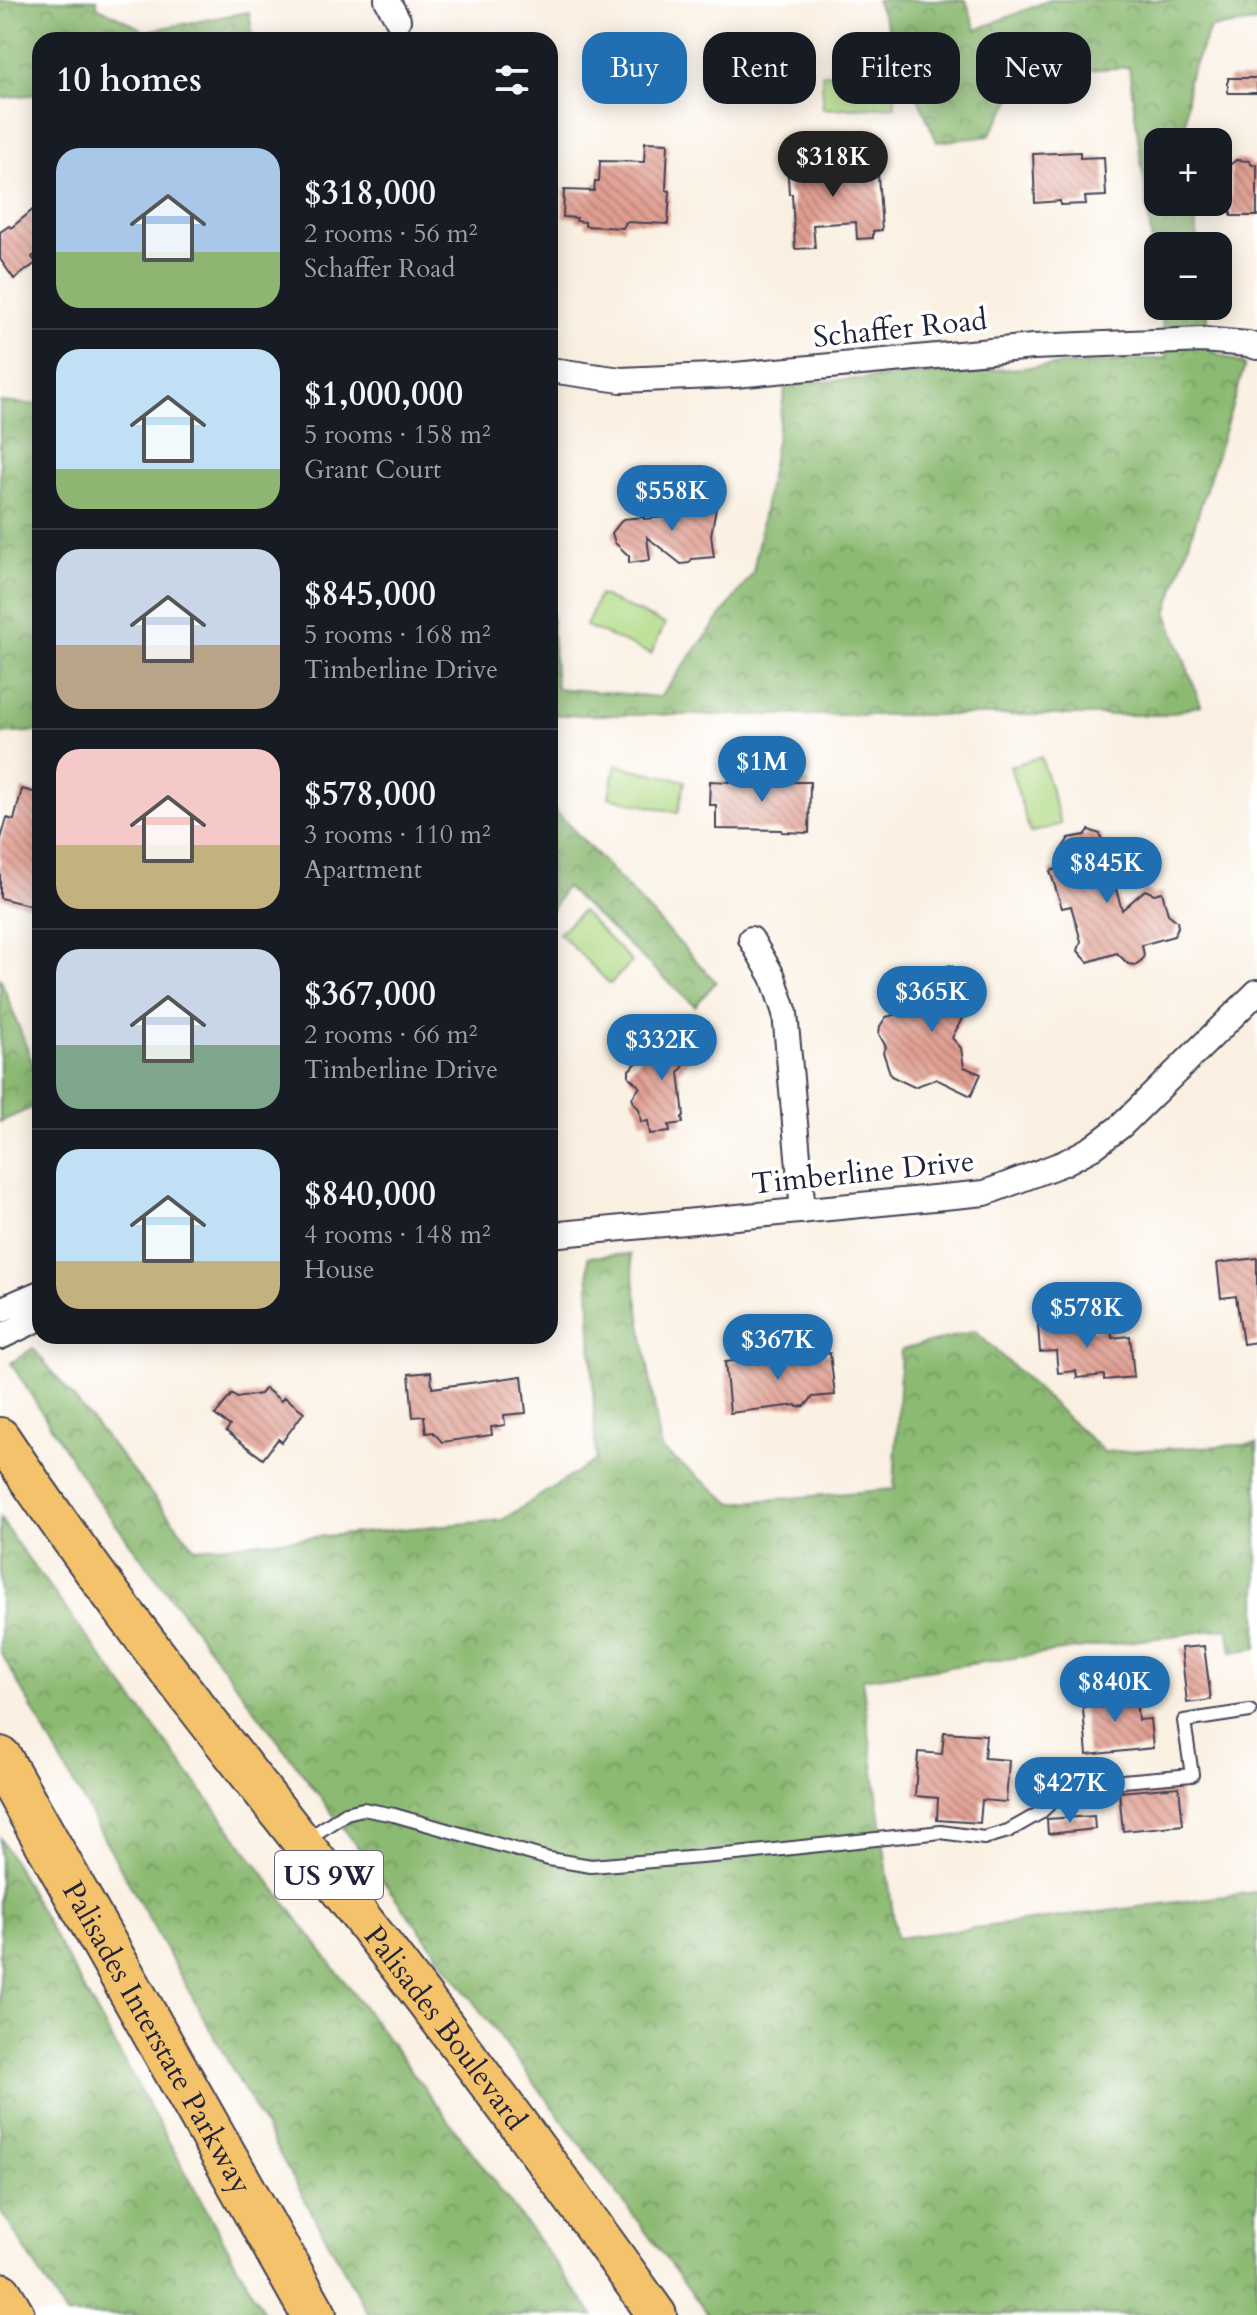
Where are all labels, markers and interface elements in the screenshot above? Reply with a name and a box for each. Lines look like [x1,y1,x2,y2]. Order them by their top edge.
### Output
chip: Buy [582,32,687,104]
chip: Rent [703,32,816,104]
chip: Filters [832,32,960,104]
chip: New [976,32,1091,104]
text: 10 homes [56,57,202,103]
icon: filters [490,58,534,102]
map controls [1144,128,1232,320]
button: + [1144,128,1232,216]
pin: $318K [777,131,889,199]
text: $318K [796,139,870,174]
text: $318,000 [304,170,436,216]
icon: home [120,180,216,276]
text: 2 rooms · 56 m² [304,216,477,251]
button: − [1144,232,1232,320]
text: Schaffer Road [304,251,455,286]
street label: Schaffer Road [811,299,989,358]
text: $1,000,000 [304,371,463,417]
icon: home [120,381,216,477]
text: 5 rooms · 158 m² [304,417,491,452]
text: Grant Court [304,452,441,487]
pin: $558K [616,465,728,533]
text: $558K [635,473,709,508]
text: $845,000 [304,571,436,617]
icon: home [120,581,216,677]
text: 5 rooms · 168 m² [304,617,491,652]
text: Timberline Drive [304,652,498,687]
pin: $1M [723,736,801,804]
text: $1M [736,744,788,779]
text: $578,000 [304,771,436,817]
icon: home [120,781,216,877]
text: 3 rooms · 110 m² [304,817,491,852]
pin: $845K [1051,837,1163,905]
text: $845K [1070,845,1144,880]
text: Apartment [304,852,422,887]
pin: $365K [876,966,988,1034]
text: $367,000 [304,971,436,1017]
text: $365K [895,974,969,1009]
icon: home [120,981,216,1077]
pin: $332K [606,1014,718,1082]
text: 2 rooms · 66 m² [304,1017,477,1052]
text: $332K [625,1022,699,1057]
text: Timberline Drive [304,1052,498,1087]
street label: Timberline Drive [750,1140,976,1205]
text: $840,000 [304,1171,436,1217]
icon: home [120,1181,216,1277]
text: 4 rooms · 148 m² [304,1217,491,1252]
text: House [304,1252,375,1287]
pin: $578K [1031,1282,1143,1350]
text: $578K [1050,1290,1124,1325]
pin: $367K [722,1314,834,1382]
text: $367K [741,1322,815,1357]
pin: $840K [1059,1656,1171,1724]
text: $840K [1078,1664,1152,1699]
pin: $427K [1014,1757,1126,1825]
text: $427K [1033,1765,1107,1800]
road number: US 9W [275,1851,383,1899]
street label: Palisades Interstate Parkway [52,1874,262,2202]
street label: Palisades Boulevard [354,1917,536,2139]

